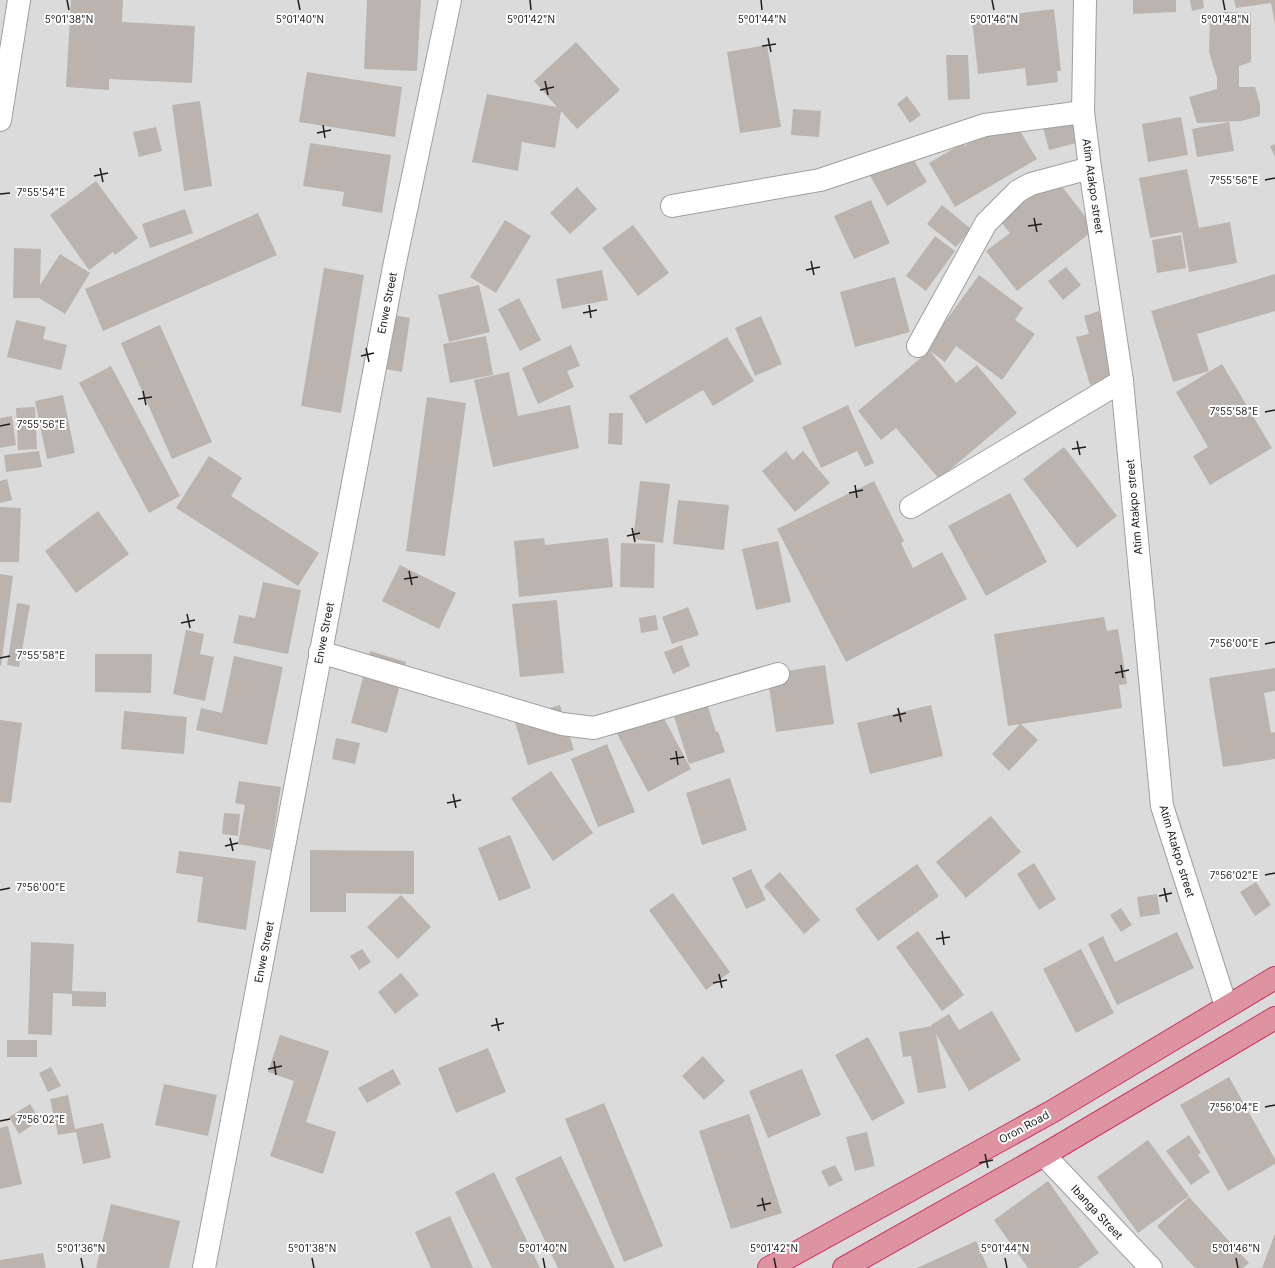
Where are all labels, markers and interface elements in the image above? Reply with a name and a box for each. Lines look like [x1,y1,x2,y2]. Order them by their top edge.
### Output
text: 5°01'38"N [45,13,93,25]
text: 5°01'40"N [276,13,324,25]
text: 5°01'42"N [507,13,555,25]
text: 5°01'44"N [738,13,786,25]
text: 5°01'46"N [970,13,1018,25]
text: 5°01'48"N [1201,13,1249,25]
street label: Atim Atakpo street [1079,138,1107,235]
text: 7°55'56"E [1210,174,1258,186]
text: 7°55'54"E [17,186,65,198]
street label: Enwe Street [374,271,400,335]
text: 7°55'58"E [1210,405,1258,417]
text: 7°55'56"E [17,418,65,430]
street label: Atim Atakpo street [1123,458,1145,555]
street label: Enwe Street [311,601,337,665]
text: 7°56'00"E [1210,637,1258,649]
text: 7°55'58"E [17,649,65,661]
street label: Atim Atakpo street [1156,803,1198,899]
text: 7°56'02"E [1210,869,1258,881]
text: 7°56'00"E [17,881,65,893]
street label: Enwe Street [251,920,277,984]
text: 7°56'04"E [1210,1101,1258,1113]
street label: Oron Road [997,1108,1051,1146]
text: 7°56'02"E [17,1113,65,1125]
street label: Ibanga Street [1068,1182,1126,1242]
text: 5°01'36"N [57,1242,105,1254]
text: 5°01'38"N [288,1242,336,1254]
text: 5°01'40"N [519,1242,567,1254]
text: 5°01'42"N [750,1242,798,1254]
text: 5°01'44"N [981,1242,1029,1254]
text: 5°01'46"N [1212,1242,1260,1254]

